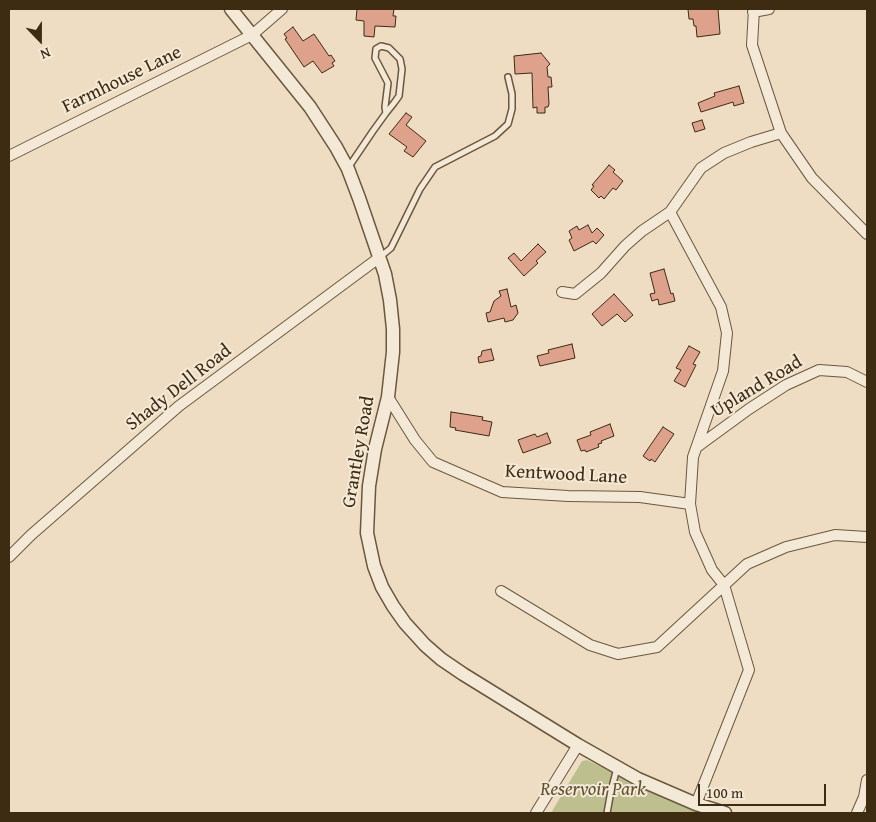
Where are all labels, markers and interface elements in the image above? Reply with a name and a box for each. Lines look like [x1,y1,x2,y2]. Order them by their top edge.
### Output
north arrow [15,15,65,65]
street label: Farmhouse Lane [59,41,185,119]
text: N [38,43,54,65]
street label: Shady Dell Road [122,340,236,436]
street label: Upland Road [707,351,807,423]
street label: Grantley Road [338,394,380,510]
street label: Kentwood Lane [504,460,628,490]
scale bar [701,774,828,806]
park label: Reservoir Park [540,779,646,801]
text: 100 m [706,782,743,803]

